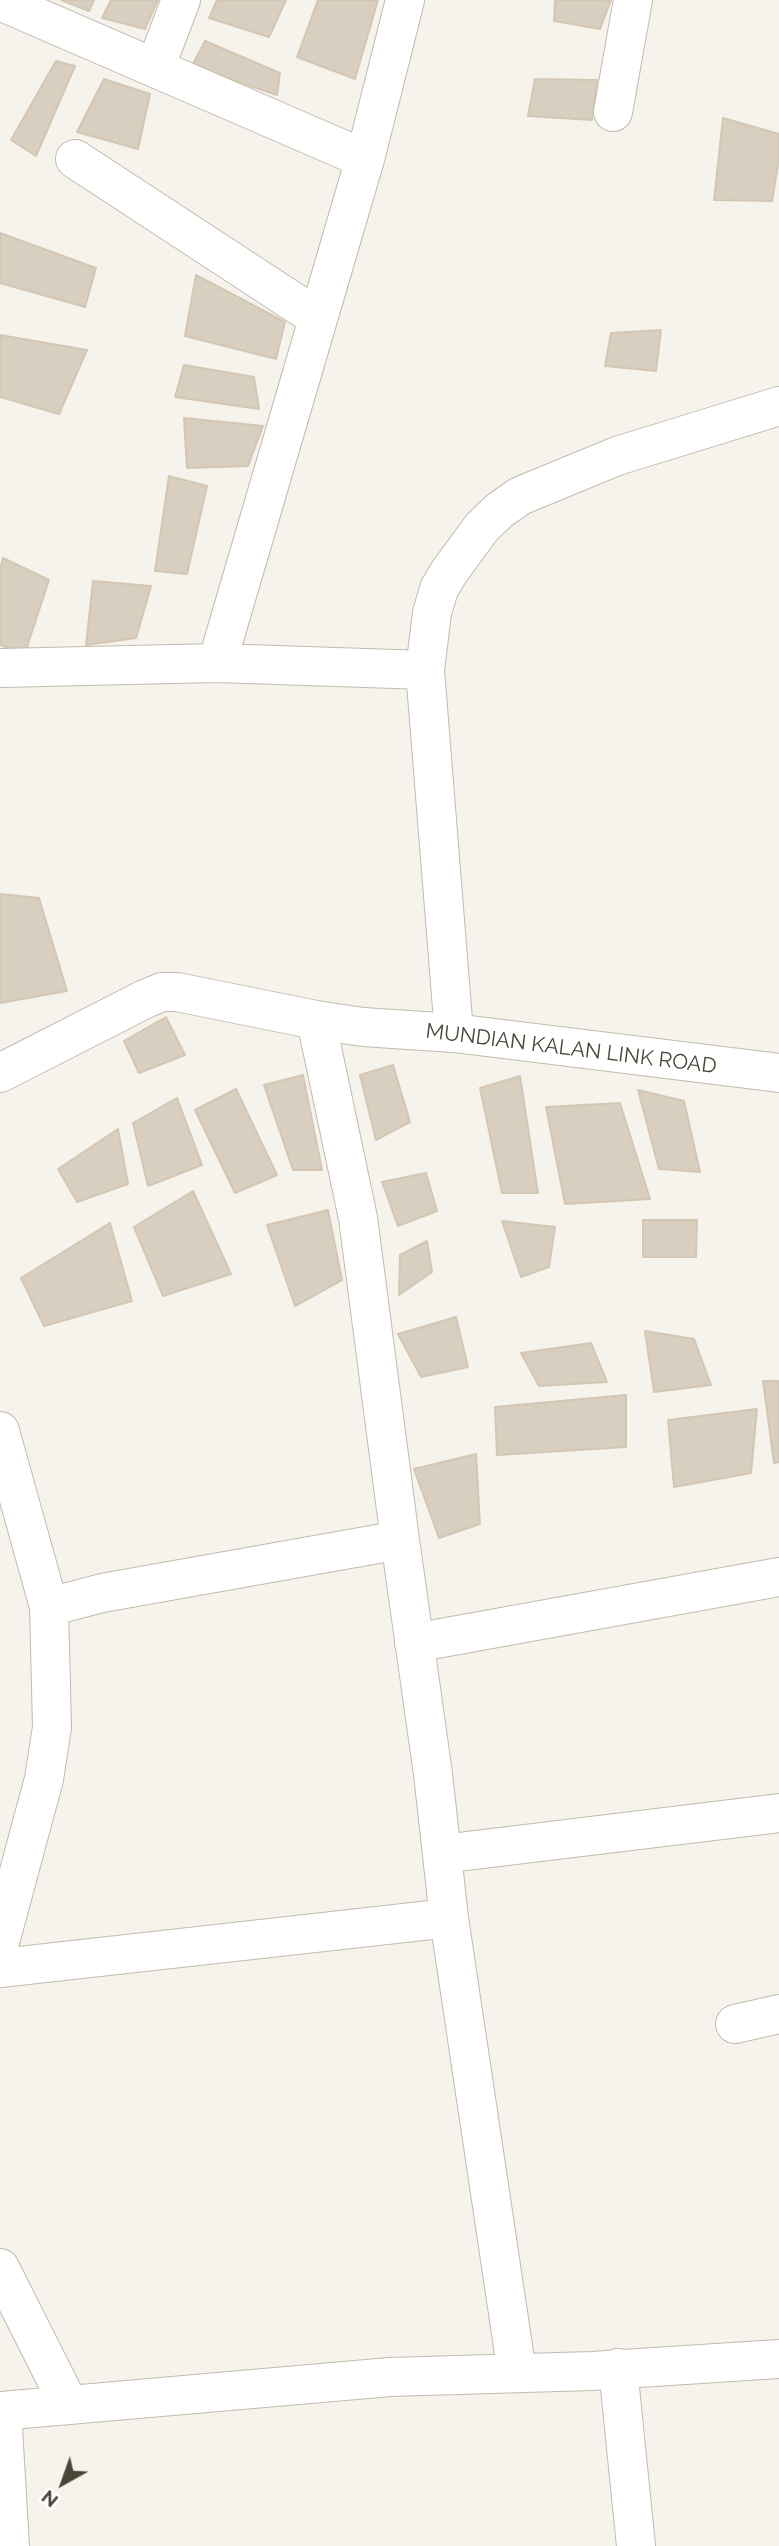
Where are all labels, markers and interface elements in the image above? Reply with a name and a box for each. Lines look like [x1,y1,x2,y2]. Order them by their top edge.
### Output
street label: MUNDIAN KALAN LINK ROAD [424,1019,718,1079]
north arrow [28,2448,98,2518]
text: N [37,2486,62,2512]

